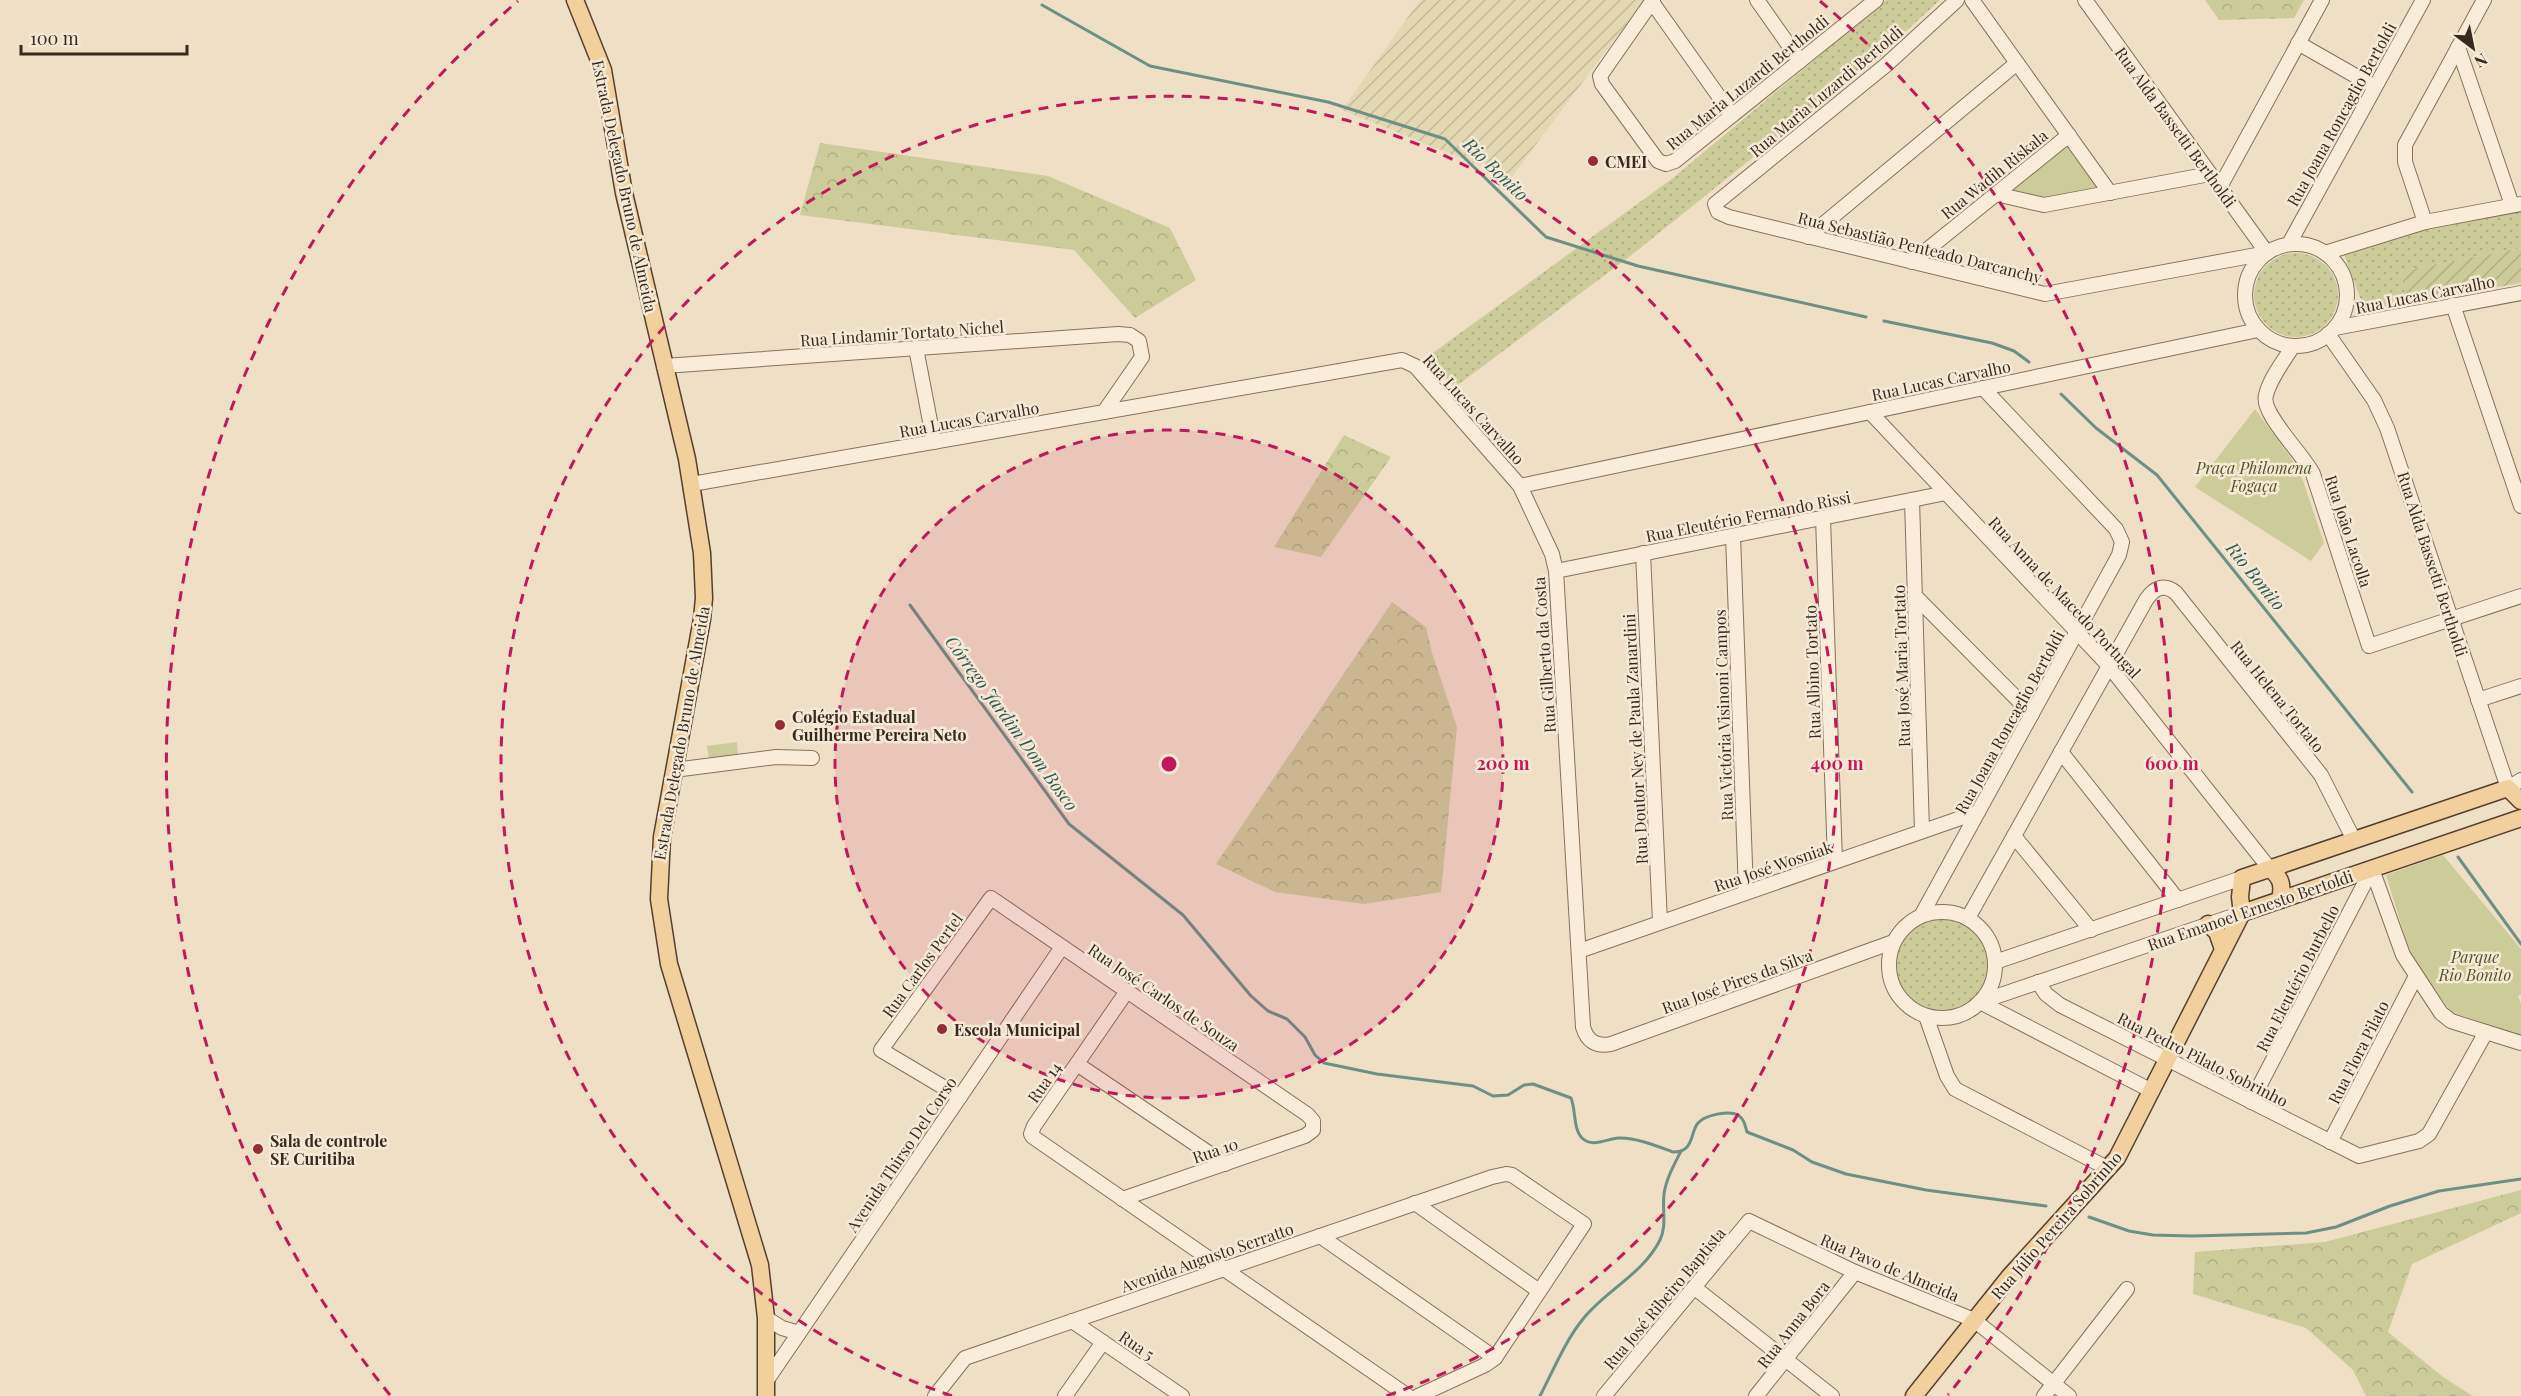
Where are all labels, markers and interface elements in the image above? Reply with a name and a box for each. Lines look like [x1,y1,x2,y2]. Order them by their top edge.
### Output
street label: Rua Maria Luzardi Bertholdi [1661,10,1833,154]
scale bar [21,18,188,56]
street label: Rua Joana Roncaglio Bertoldi [2282,18,2401,210]
north arrow [2443,18,2503,78]
street label: Rua Maria Luzardi Bertoldi [1745,20,1907,161]
text: 100 m [30,26,79,50]
street label: Rua Alda Bassetti Bertholdi [2111,43,2242,212]
text: N [2470,49,2492,73]
street label: Estrada Delegado Bruno de Almeida [588,58,662,314]
street label: Rua Wadih Riskala [1936,125,2052,223]
water label: Rio Bonito [1458,131,1534,206]
place label: CMEI [1605,151,1647,172]
marker: CMEI [1586,154,1600,168]
street label: Rua Sebastião Penteado Darcanchy [1796,206,2044,288]
street label: Rua Lucas Carvalho [2354,270,2497,318]
street label: Rua Lindamir Tortato Nichel [799,315,1005,351]
street label: Rua Lucas Carvalho [1419,349,1529,469]
street label: Rua Lucas Carvalho [1870,355,2013,405]
street label: Rua Lucas Carvalho [897,396,1041,442]
park label: Praça Philomena Fogaça [2195,457,2312,496]
street label: Rua Alda Bassetti Bertholdi [2393,469,2473,659]
street label: Rua João Lacolla [2321,472,2377,590]
street label: Rua Eleutério Fernando Rissi [1644,486,1853,546]
street label: Rua Anna de Macedo Portugal [1984,512,2146,683]
water label: Rio Bonito [2220,536,2291,615]
street label: Rua Gilberto da Costa [1528,576,1560,734]
street label: Rua José Maria Tortato [1888,584,1914,748]
street label: Estrada Delegado Bruno de Almeida [648,604,714,862]
street label: Rua Albino Tortato [1799,604,1825,740]
street label: Rua Victória Visinoni Campos [1709,609,1737,821]
street label: Rua Doutor Ney de Paula Zanardini [1618,613,1652,865]
street label: Rua Joana Roncaglio Bertoldi [1950,626,2069,818]
water label: Córrego Jardim Dom Bosco [940,631,1084,816]
street label: Rua Helena Tortato [2226,636,2330,756]
place label: Colégio Estadual Guilherme Pereira Neto [792,706,967,745]
marker: Colégio Estadual Guilherme Pereira Neto [773,718,787,732]
text: 200 m [1476,751,1530,775]
text: 400 m [1810,751,1864,775]
text: 600 m [2145,751,2200,775]
centre of rings [1159,754,1179,774]
street label: Rua José Wosniak [1711,836,1835,896]
street label: Rua Emanoel Ernesto Bertoldi [2144,865,2356,955]
street label: Rua Eleutério Burbello [2251,901,2343,1055]
street label: Rua Carlos Pertel [877,908,967,1021]
street label: Rua José Carlos de Souza [1084,938,1244,1056]
street label: Rua José Pires da Silva [1659,944,1815,1018]
park label: Parque Rio Bonito [2438,946,2511,985]
street label: Rua Flora Pilato [2323,996,2393,1107]
street label: Rua Pedro Pilato Sobrinho [2114,1007,2292,1111]
place label: Escola Municipal [954,1019,1080,1040]
marker: Escola Municipal [935,1022,949,1036]
street label: Rua 14 [1022,1057,1066,1107]
street label: Avenida Thirso Del Corso [841,1072,961,1236]
place label: Sala de controle SE Curitiba [270,1130,387,1169]
street label: Rua 10 [1189,1132,1241,1168]
marker: Sala de controle SE Curitiba [251,1142,265,1156]
street label: Rua Júlio Pereira Sobrinho [1986,1146,2126,1303]
street label: Avenida Augusto Serratto [1117,1217,1296,1297]
street label: Rua José Ribeiro Baptista [1598,1223,1730,1373]
street label: Rua Pavo de Almeida [1817,1228,1963,1306]
street label: Rua Anna Bora [1752,1276,1834,1372]
street label: Rua 5 [1115,1326,1159,1364]

